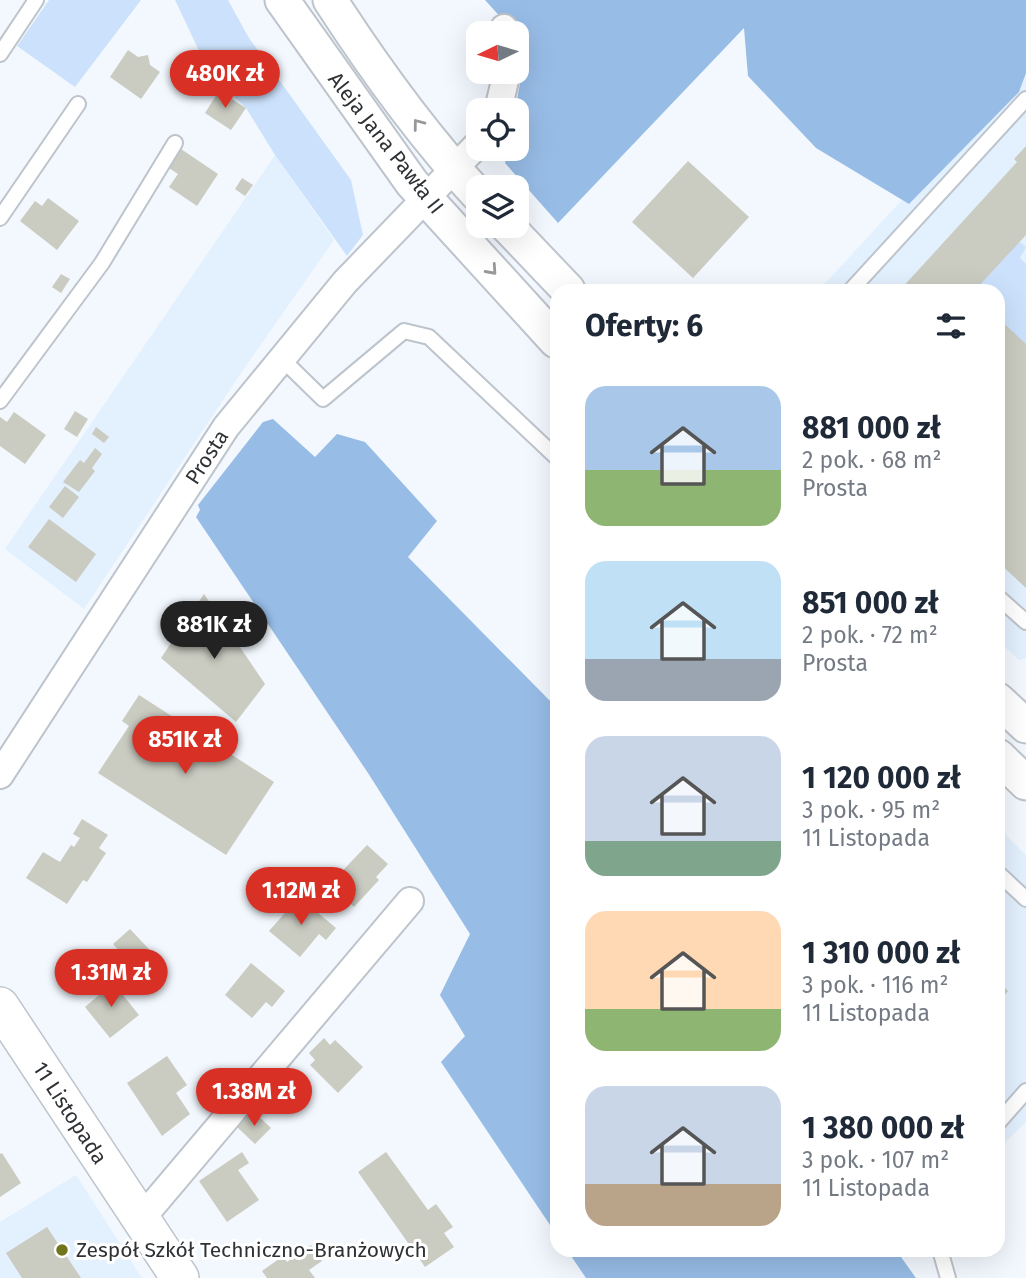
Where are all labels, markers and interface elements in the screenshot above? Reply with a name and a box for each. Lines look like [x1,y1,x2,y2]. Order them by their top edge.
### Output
north arrow [466,21,528,84]
map controls [466,21,529,238]
pin: 480K zł [160,50,290,110]
text: 480K zł [186,59,264,87]
street label: Aleja Jana Pawła II [323,67,449,219]
button: locate [466,98,529,161]
one-way arrow [413,119,426,132]
button: layers [466,175,529,238]
one-way arrow [483,262,496,275]
icon: filters [932,307,970,345]
text: Oferty: 6 [585,308,703,344]
text: 881 000 zł [802,410,941,446]
icon: home [641,414,725,498]
street label: Prosta [180,425,234,489]
text: 2 pok. · 68 m² [802,446,942,474]
text: Prosta [802,474,868,502]
text: 851 000 zł [802,585,939,621]
icon: home [641,589,725,673]
pin: 881K zł [149,602,279,661]
text: 881K zł [176,610,252,638]
text: 2 pok. · 72 m² [802,621,938,649]
text: Prosta [802,649,868,677]
pin: 851K zł [120,716,250,776]
text: 851K zł [148,725,222,753]
text: 1 120 000 zł [802,760,961,796]
icon: home [641,764,725,848]
text: 3 pok. · 95 m² [802,796,940,824]
text: 11 Listopada [802,824,930,852]
pin: 1.12M zł [229,867,373,927]
text: 1.12M zł [262,876,340,904]
text: 1 310 000 zł [802,935,960,971]
icon: home [641,939,725,1023]
pin: 1.31M zł [39,950,183,1009]
text: 1.31M zł [71,958,151,986]
text: 3 pok. · 116 m² [802,971,949,999]
text: 11 Listopada [802,999,930,1027]
street label: 11 Listopada [27,1057,113,1169]
pin: 1.38M zł [182,1068,326,1128]
text: 1.38M zł [212,1077,296,1105]
text: 1 380 000 zł [802,1110,965,1146]
icon: home [641,1114,725,1198]
text: 3 pok. · 107 m² [802,1146,949,1174]
text: 11 Listopada [802,1174,930,1202]
place label: Zespół Szkół Techniczno-Branżowych [76,1237,427,1263]
marker: Zespół Szkół Techniczno-Branżowych [54,1242,70,1258]

